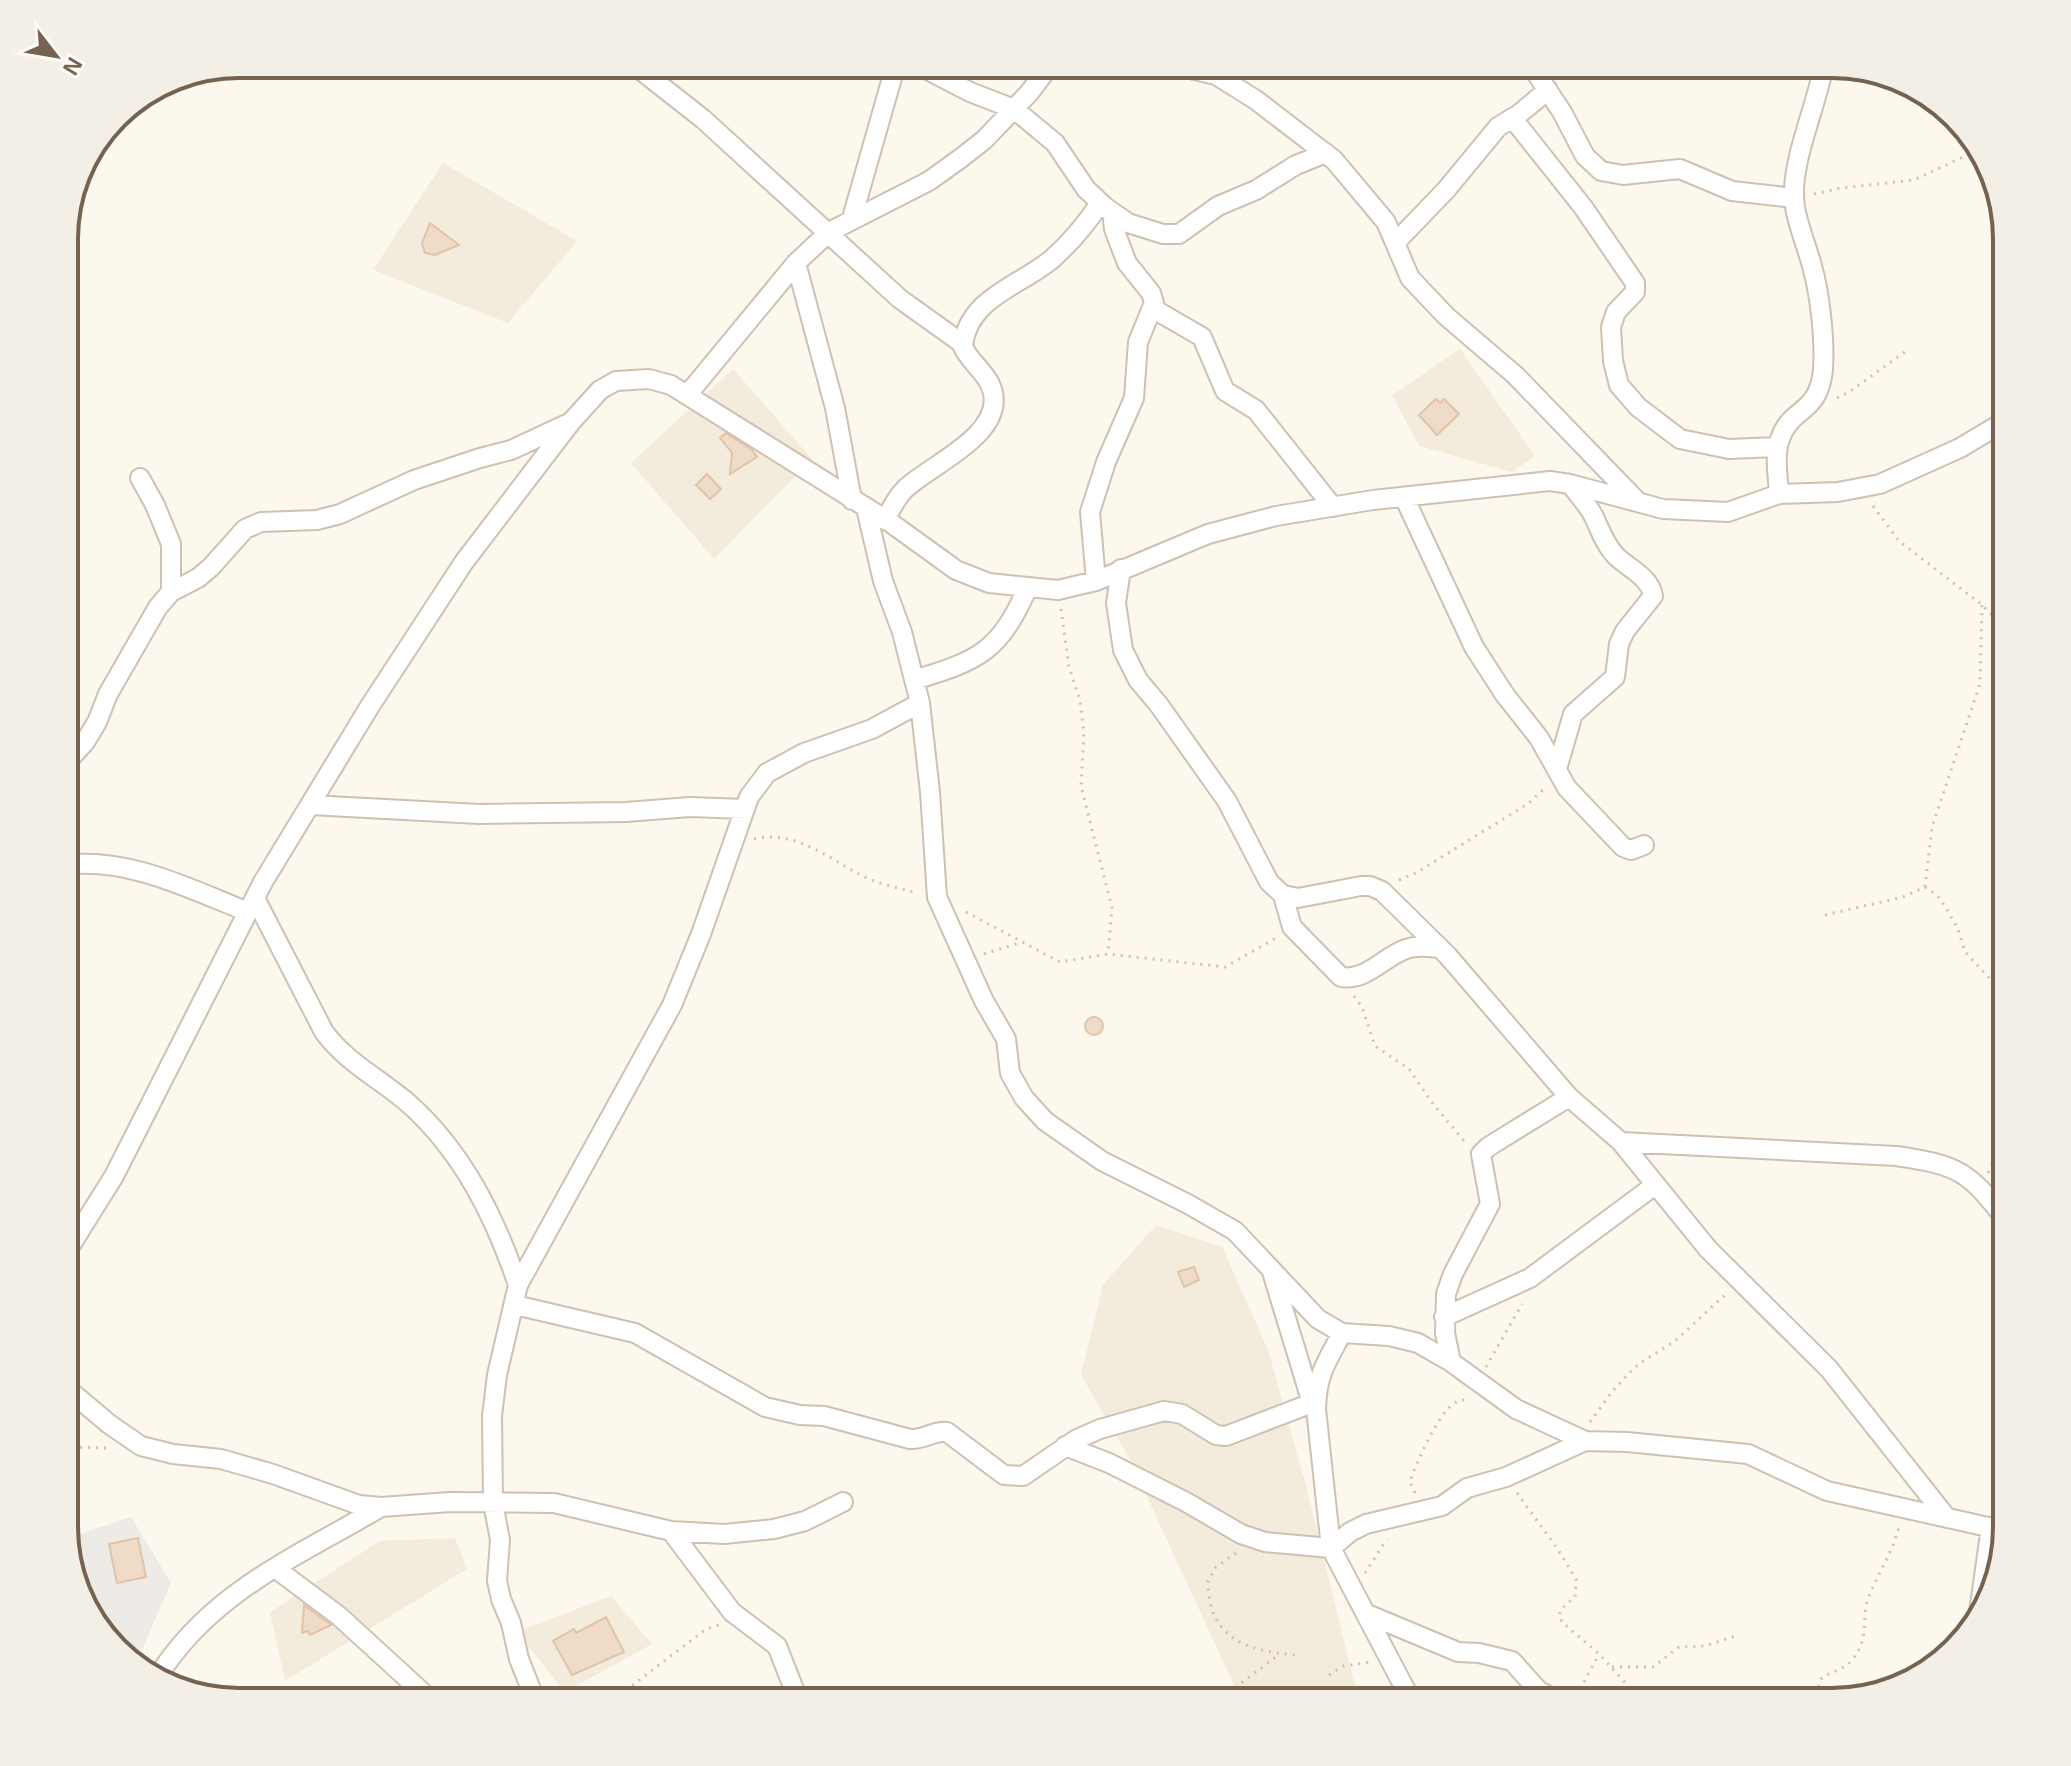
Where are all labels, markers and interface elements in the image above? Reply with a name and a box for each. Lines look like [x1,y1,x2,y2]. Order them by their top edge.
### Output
north arrow [16,16,96,96]
text: N [58,53,88,79]

